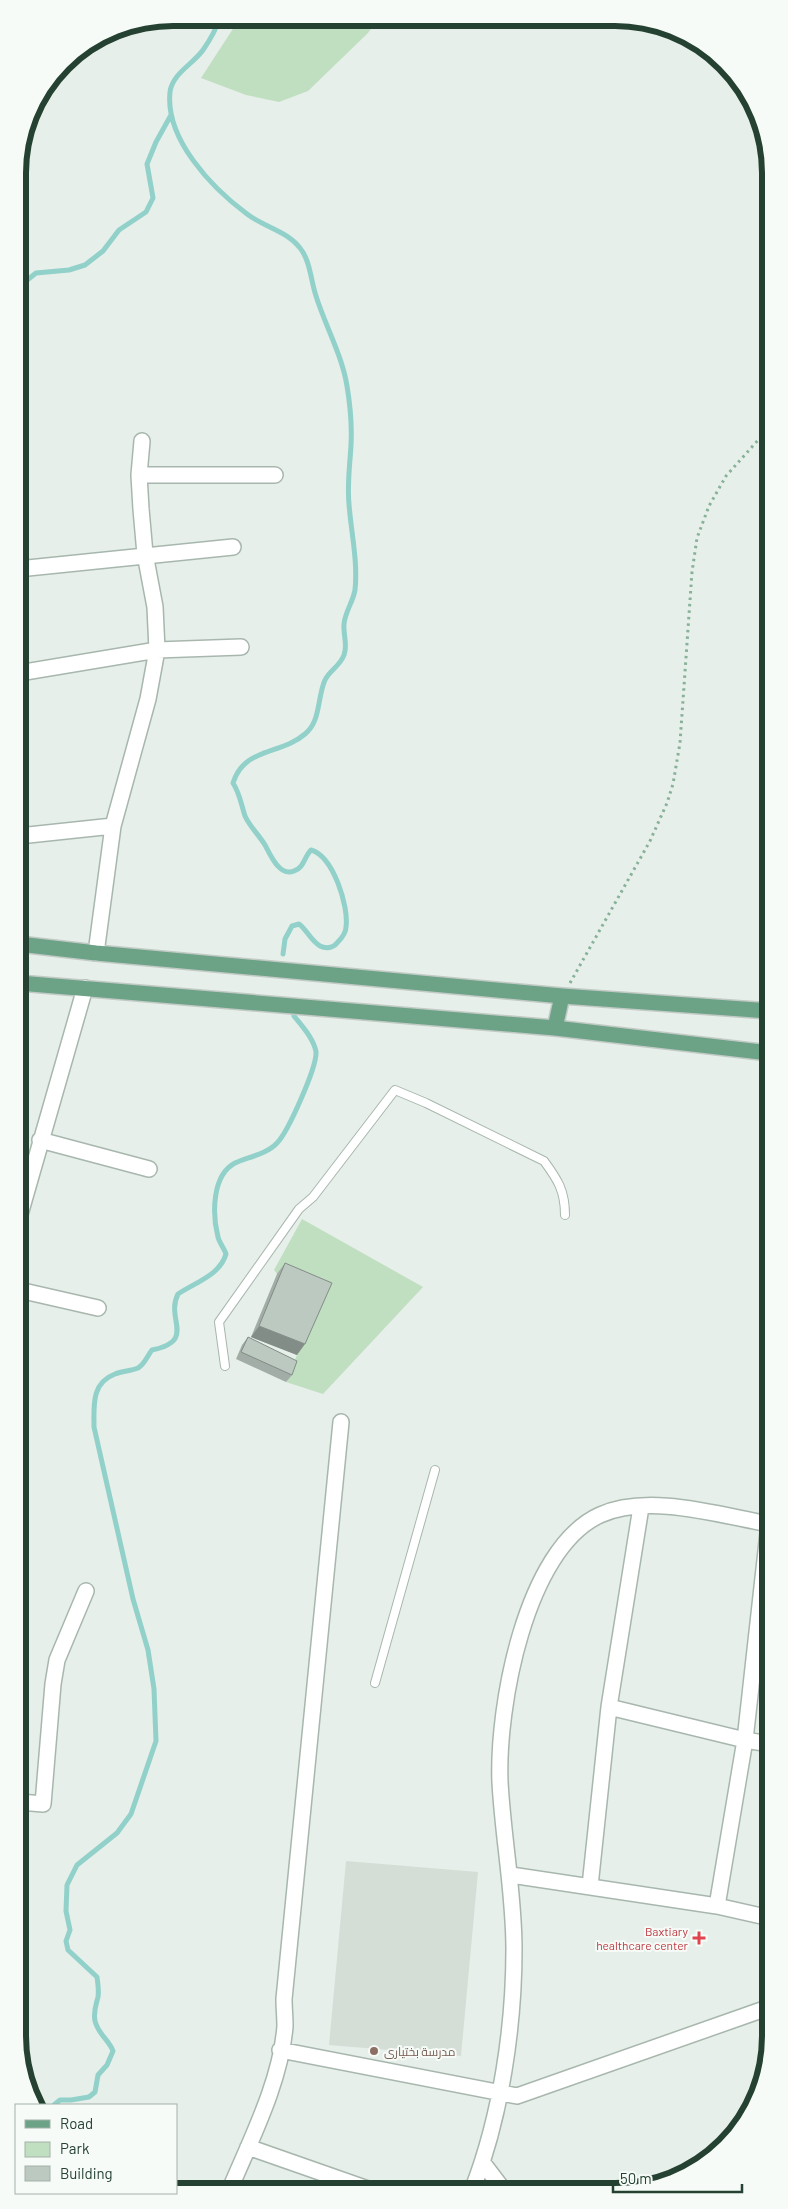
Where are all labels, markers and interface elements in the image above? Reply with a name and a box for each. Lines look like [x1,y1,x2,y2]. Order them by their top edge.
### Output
place label: Baxtiary healthcare center [596,1924,689,1952]
marker: Baxtiary healthcare center [692,1931,706,1945]
place label: مدرسة بختيارى [384,2044,456,2059]
marker: مدرسة بختيارى [368,2045,380,2057]
legend [15,2104,178,2194]
text: Road [60,2114,93,2132]
text: Park [60,2139,90,2157]
scale bar [613,2162,742,2194]
text: Building [60,2164,113,2182]
text: 50 m [620,2169,652,2187]

